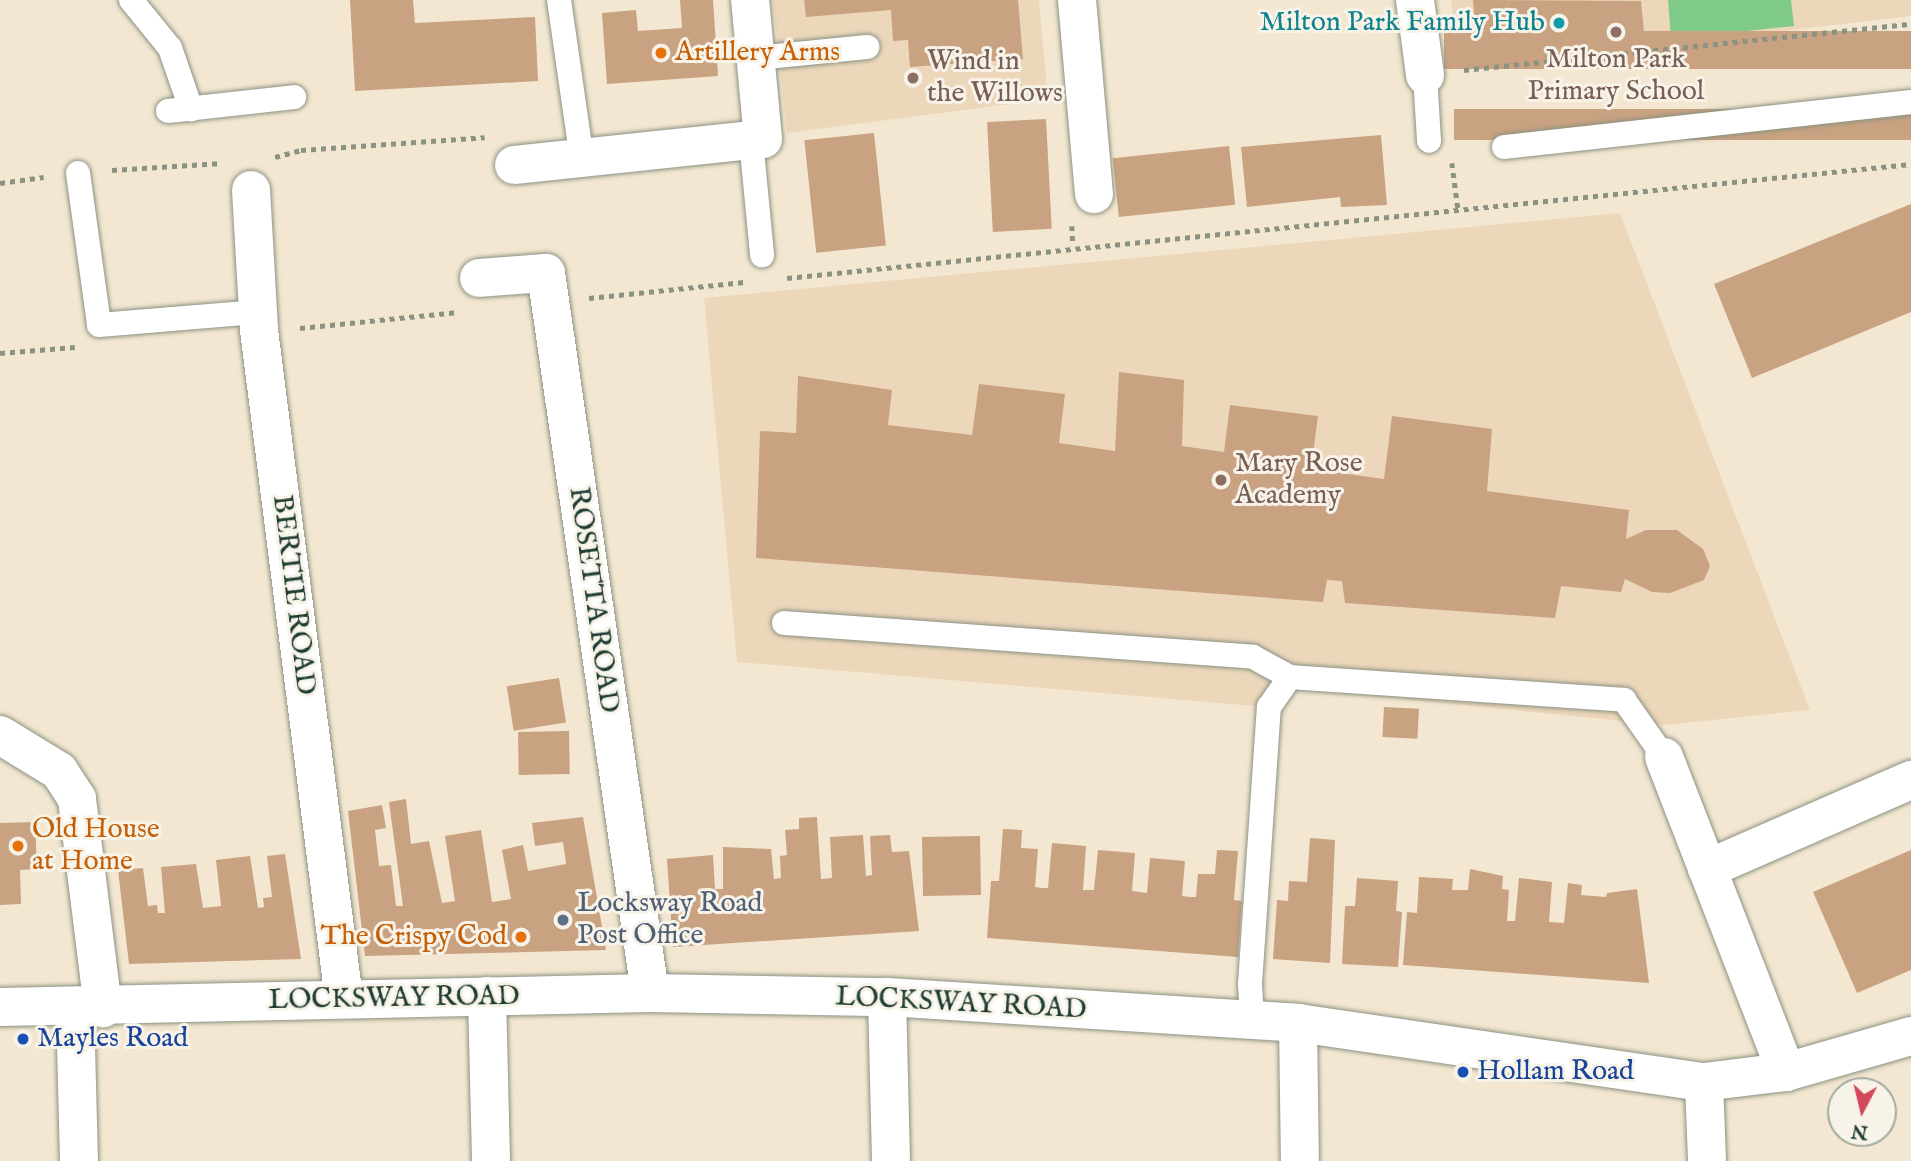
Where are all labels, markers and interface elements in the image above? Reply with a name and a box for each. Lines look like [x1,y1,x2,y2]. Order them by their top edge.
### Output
place label: Milton Park Family Hub [1260,6,1545,40]
marker: Milton Park Family Hub [1551,15,1567,31]
marker: Milton Park Primary School [1608,24,1624,40]
place label: Artillery Arms [675,36,840,70]
place label: Milton Park Primary School [1528,43,1704,109]
marker: Artillery Arms [653,45,669,61]
place label: Wind in the Willows [927,45,1063,111]
marker: Wind in the Willows [905,70,921,86]
place label: Mary Rose Academy [1235,447,1363,513]
marker: Mary Rose Academy [1213,472,1229,488]
street label: ROSETTA ROAD [561,485,625,715]
street label: BERTIE ROAD [264,493,322,697]
place label: Old House at Home [32,813,160,879]
marker: Old House at Home [10,838,26,854]
place label: Locksway Road Post Office [577,887,763,953]
marker: Locksway Road Post Office [555,912,571,928]
place label: The Crispy Cod [320,920,507,954]
marker: The Crispy Cod [513,929,529,945]
street label: LOCKSWAY ROAD [268,980,520,1018]
street label: LOCKSWAY ROAD [835,981,1087,1027]
place label: Mayles Road [37,1022,188,1056]
marker: Mayles Road [15,1031,31,1047]
place label: Hollam Road [1477,1055,1634,1089]
marker: Hollam Road [1455,1064,1471,1080]
north arrow [1827,1077,1897,1147]
text: N [1850,1118,1869,1144]

